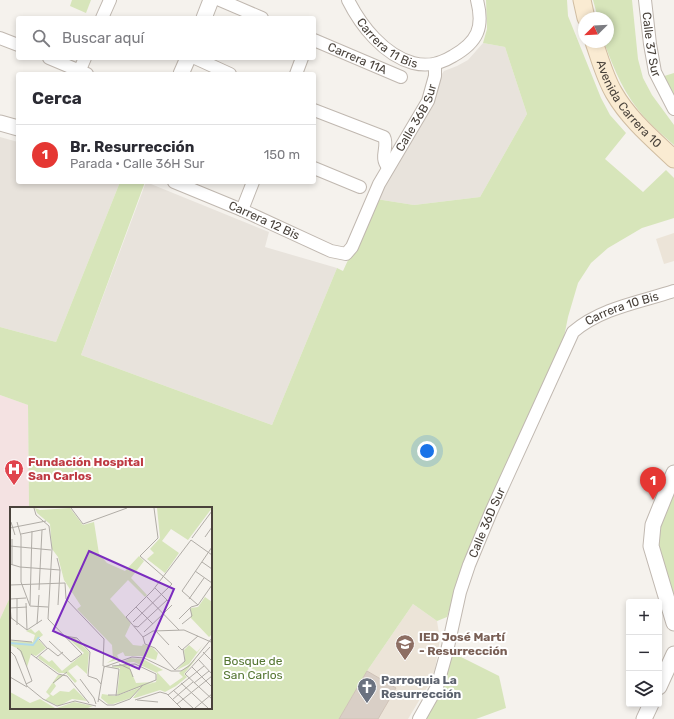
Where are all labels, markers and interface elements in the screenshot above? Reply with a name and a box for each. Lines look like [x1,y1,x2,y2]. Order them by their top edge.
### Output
street label: Calle 37 Sur [639,11,664,80]
north arrow [578,12,614,48]
street label: Carrera 11 Bis [354,15,419,71]
search box [16,16,316,60]
icon: search [30,27,52,49]
text: Buscar aquí [62,29,144,47]
street label: Carrera 11A [326,40,389,77]
street label: Avenida Carrera 10 [594,58,664,151]
street label: Calle 36B Sur [393,82,440,154]
text: Cerca [32,88,82,108]
text: Br. Resurrección [70,138,194,156]
text: 1 [42,147,48,162]
text: 150 m [264,147,300,162]
text: Parada · Calle 36H Sur [70,156,205,171]
street label: Carrera 12 Bis [227,198,302,243]
street label: Carrera 10 Bis [583,289,660,328]
your location [417,441,437,461]
place label: Fundación Hospital San Carlos [28,455,144,483]
hospital icon: Fundación Hospital San Carlos [3,458,25,486]
pin: 1 [640,467,666,500]
street label: Calle 36D Sur [466,485,508,560]
inset map [10,507,212,709]
map controls [626,599,662,707]
button: + [626,599,662,635]
place label: IED José Martí - Resurrección [419,630,508,658]
school or university icon: IED José Martí - Resurrección [394,633,416,661]
button: − [626,635,662,671]
park label: Bosque de San Carlos [223,654,283,682]
button: layers [626,671,662,707]
place label: Parroquia La Resurrección [381,673,462,701]
church icon: Parroquia La Resurrección [356,676,378,704]

